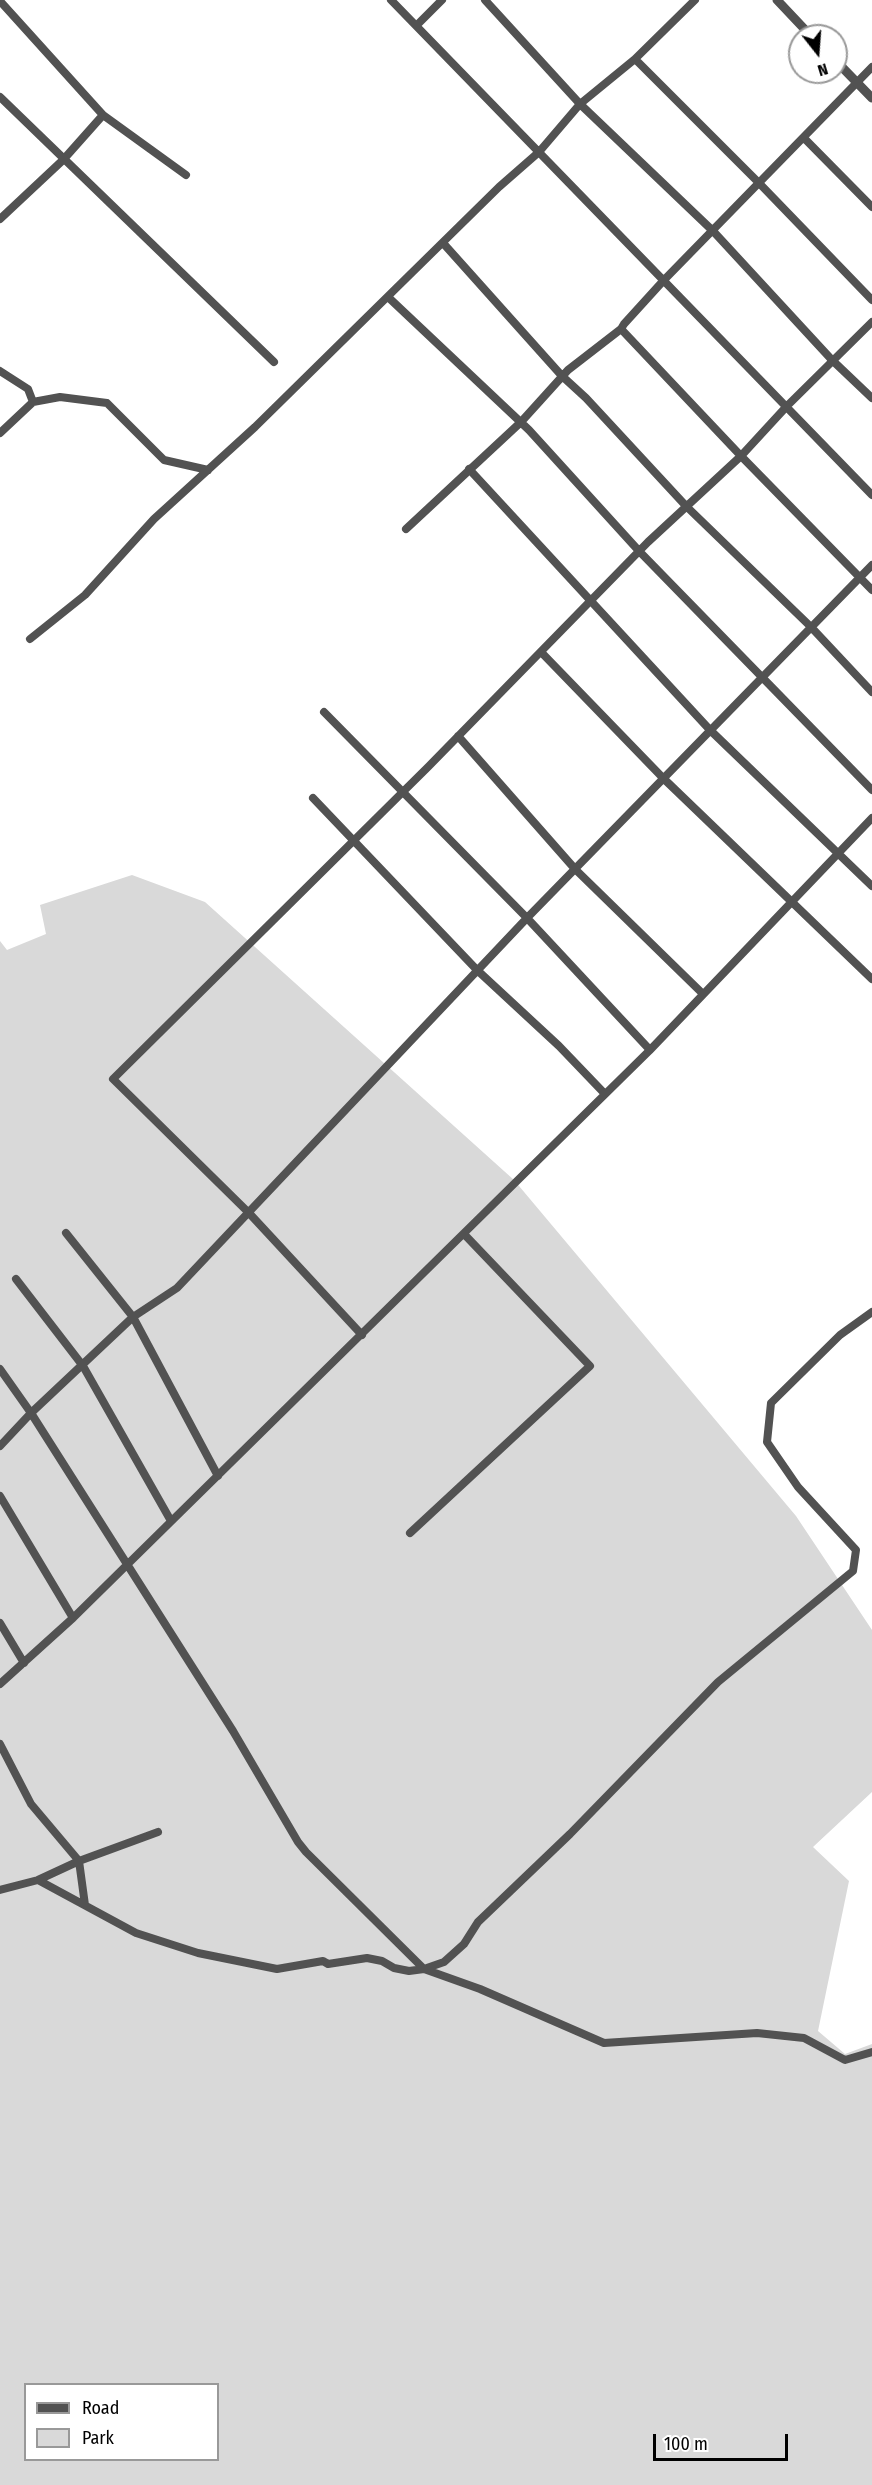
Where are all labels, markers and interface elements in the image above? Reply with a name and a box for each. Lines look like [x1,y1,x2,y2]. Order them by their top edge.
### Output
north arrow [788,24,848,84]
text: N [815,59,830,80]
legend [24,2383,219,2461]
text: Road [82,2397,119,2419]
scale bar [656,2422,791,2460]
text: Park [82,2427,114,2449]
text: 100 m [664,2433,708,2455]

